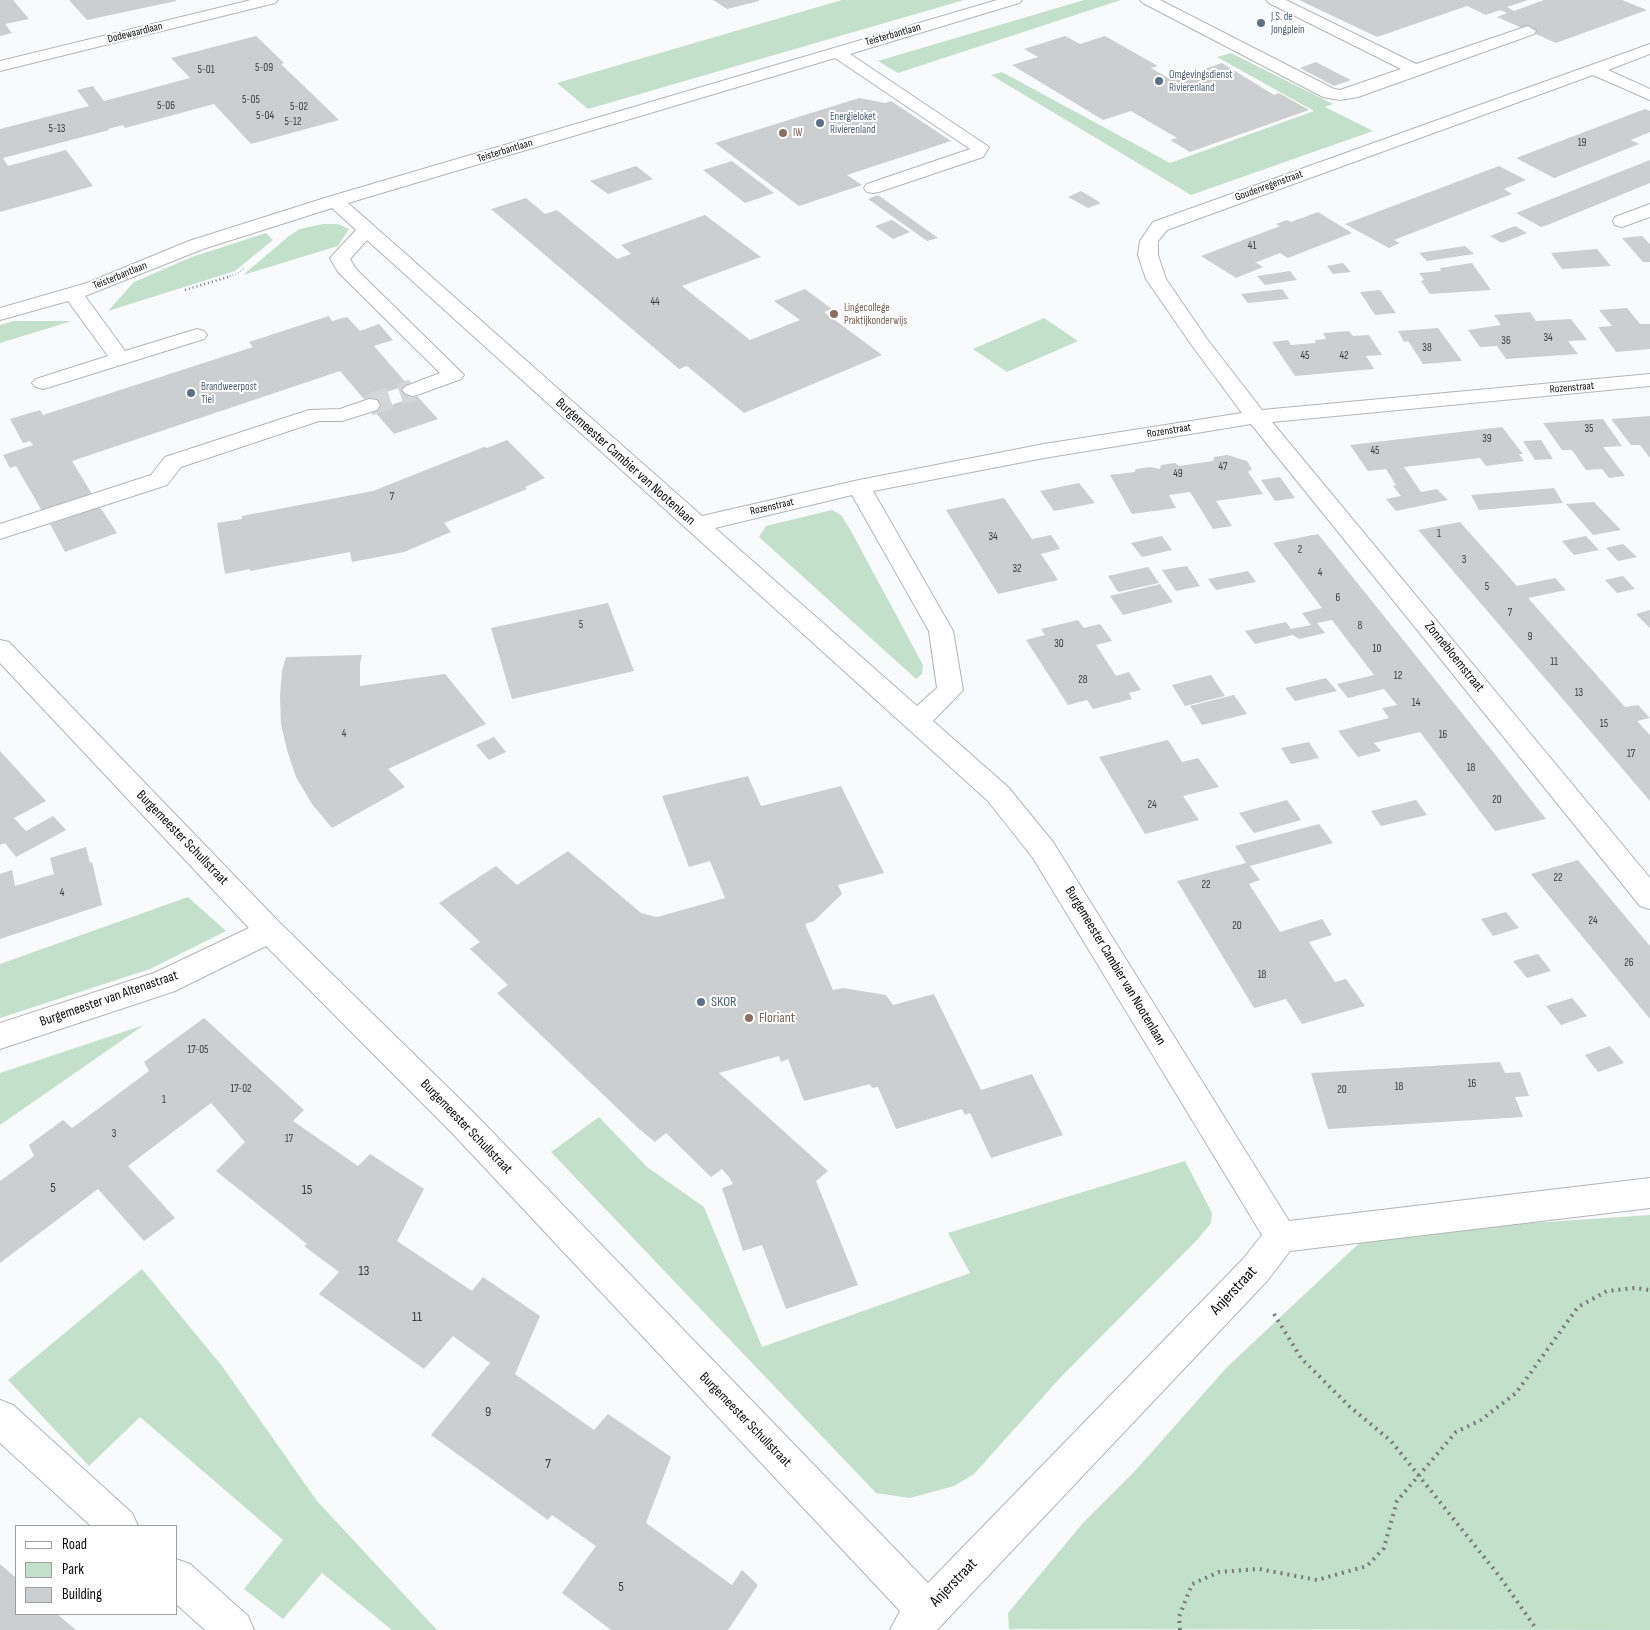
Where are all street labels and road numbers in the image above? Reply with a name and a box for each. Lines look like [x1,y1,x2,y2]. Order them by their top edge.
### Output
street label: Dodewaardlaan [106,20,164,46]
street label: Teisterbantlaan [864,21,922,49]
street label: Teisterbantlaan [476,136,534,166]
street label: Goudenregenstraat [1233,168,1305,204]
street label: Teisterbantlaan [91,259,149,293]
street label: Rozenstraat [1549,379,1595,397]
street label: Burgemeester Cambier van Nootenlaan [552,395,698,529]
street label: Rozenstraat [1146,421,1192,441]
street label: Rozenstraat [749,496,795,518]
street label: Zonnebloemstraat [1420,618,1488,696]
street label: Burgemeester Schullstraat [133,787,231,889]
street label: Burgemeester Cambier van Nootenlaan [1061,884,1169,1048]
street label: Burgemeester van Altenastraat [38,967,180,1031]
street label: Burgemeester Schullstraat [417,1076,515,1178]
street label: Anjerstraat [1207,1263,1261,1319]
street label: Burgemeester Schullstraat [696,1369,794,1471]
street label: Anjerstraat [926,1555,982,1611]

